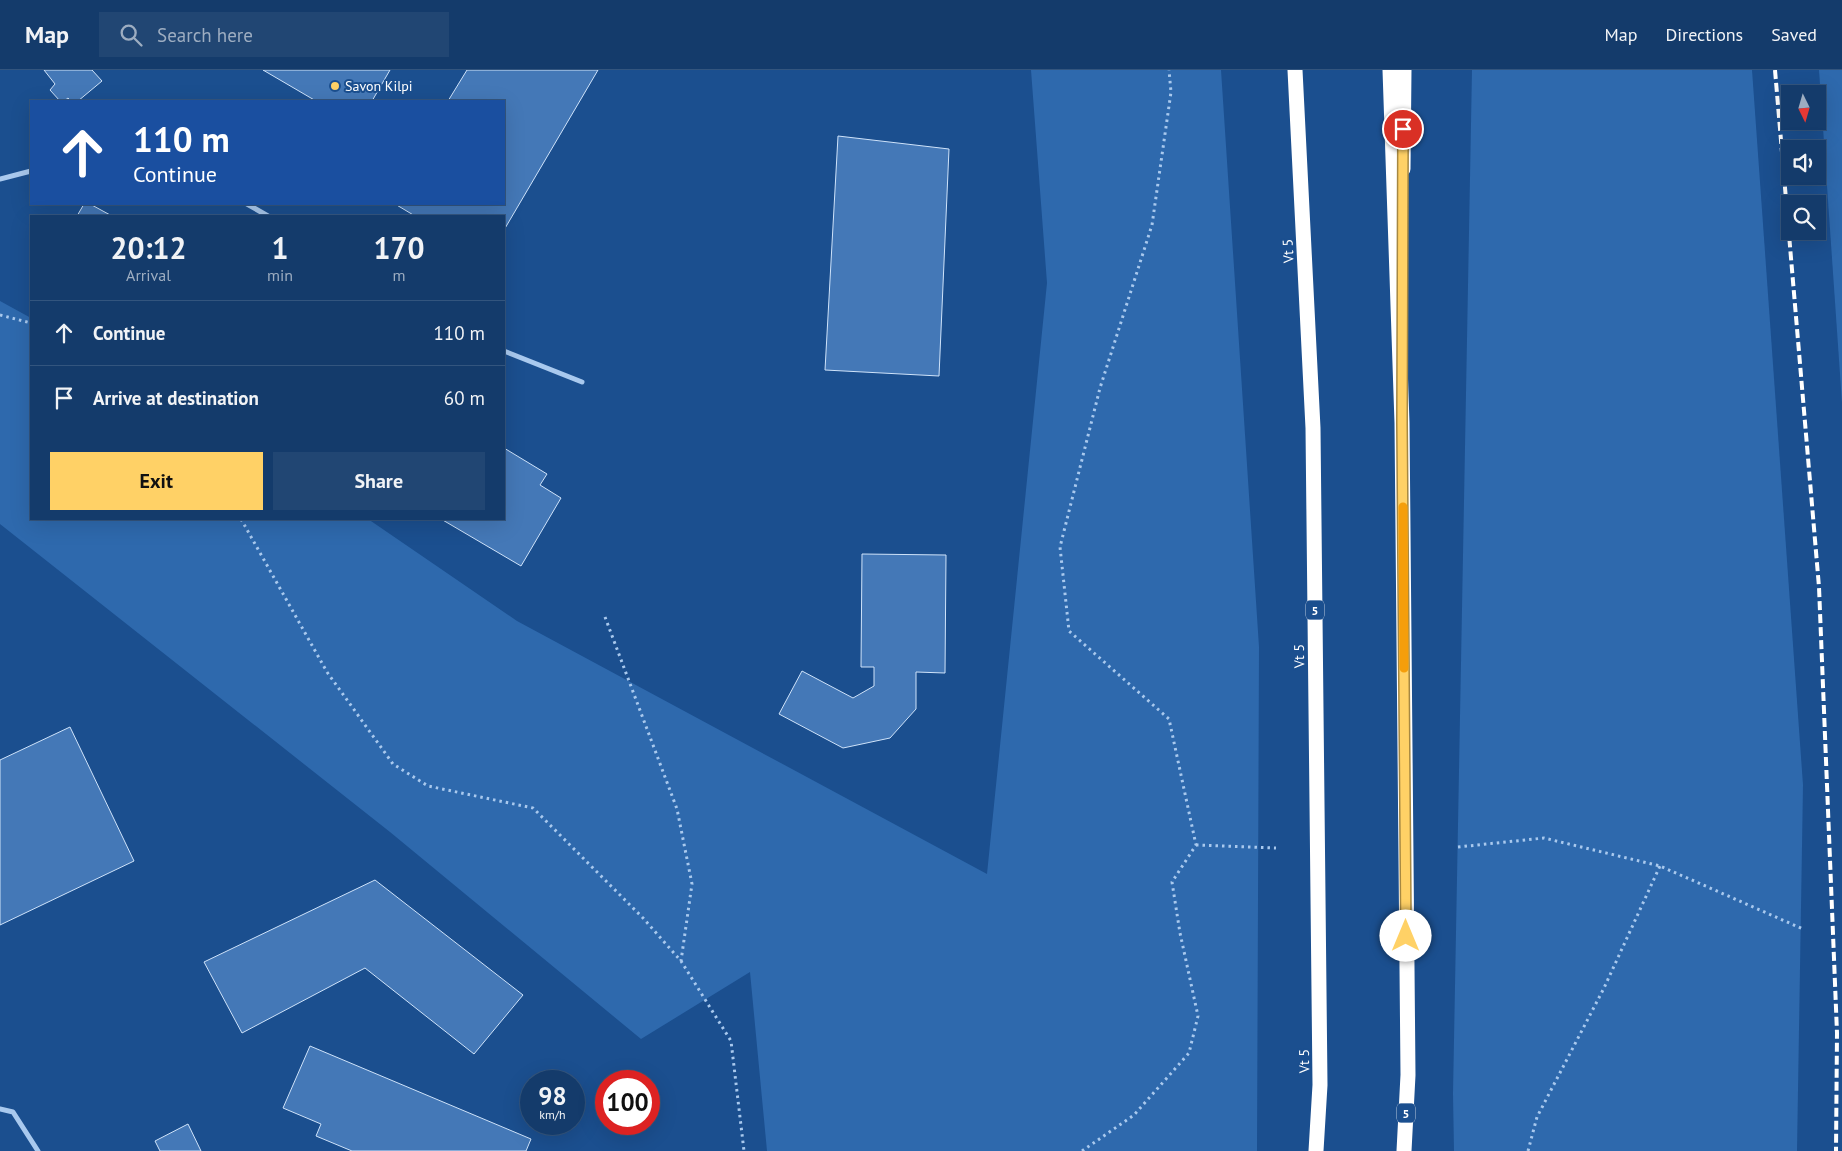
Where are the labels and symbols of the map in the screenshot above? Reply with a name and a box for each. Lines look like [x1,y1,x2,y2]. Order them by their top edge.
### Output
place label: Savon Kilpi [345,77,413,95]
marker: Savon Kilpi [329,80,341,92]
north arrow [1781,85,1826,130]
pin [1382,108,1424,150]
street label: Vt 5 [1278,239,1298,264]
road number: 5 [1306,600,1324,620]
street label: Vt 5 [1290,644,1308,669]
position arrow [1379,909,1431,961]
street label: Vt 5 [1295,1049,1313,1074]
speed limit sign: 100 [595,1070,660,1135]
road number: 5 [1397,1104,1415,1122]

